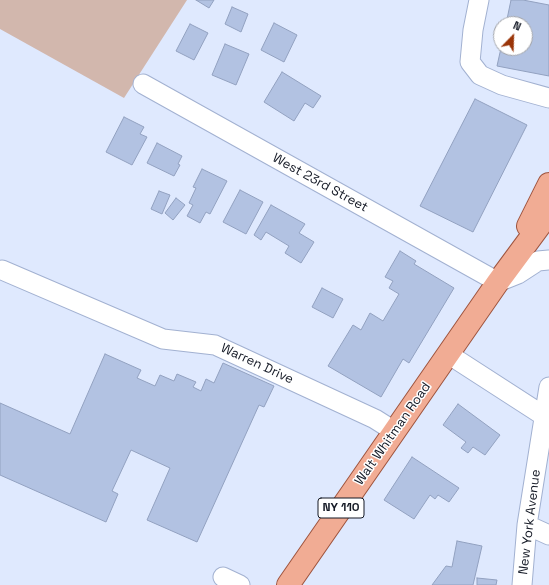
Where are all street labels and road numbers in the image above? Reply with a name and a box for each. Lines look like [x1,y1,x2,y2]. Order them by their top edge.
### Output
street label: West 23rd Street [270,150,370,216]
street label: Warren Drive [218,340,296,388]
street label: Walt Whitman Road [352,380,434,488]
street label: New York Avenue [516,468,544,576]
road number: NY 110 [318,498,364,518]

